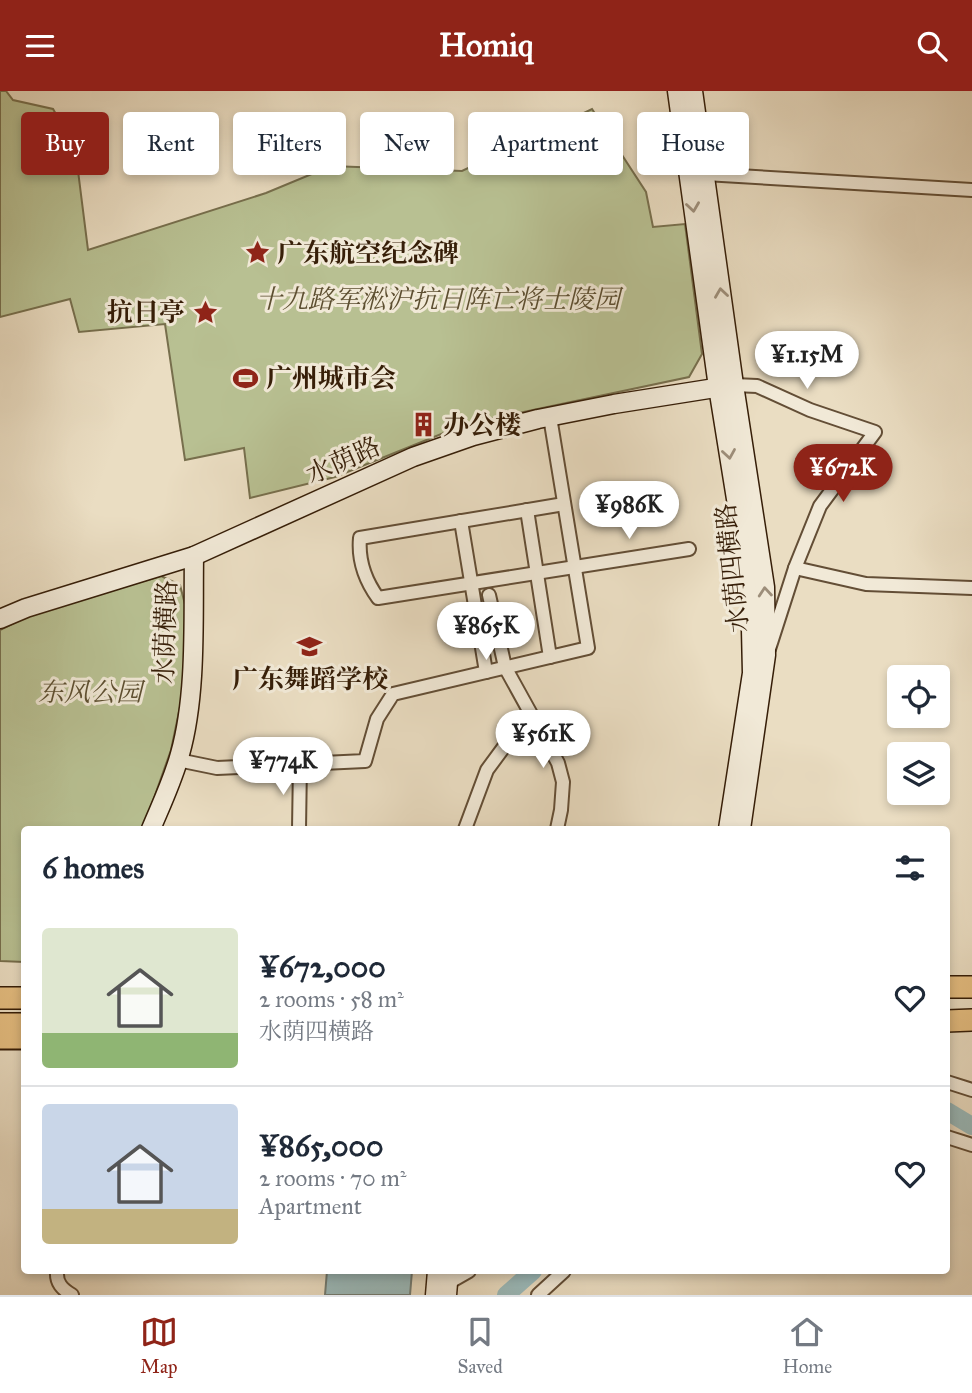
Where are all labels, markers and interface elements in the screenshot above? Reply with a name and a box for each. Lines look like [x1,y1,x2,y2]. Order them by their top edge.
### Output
text: Homiq [439,26,533,65]
icon: menu [21,27,59,65]
icon: search [913,27,951,65]
chip: Buy [21,112,109,175]
chip: Rent [123,112,219,175]
chip: Filters [233,112,346,175]
chip: New [360,112,454,175]
chip: Apartment [468,112,623,175]
chip: House [637,112,749,175]
one-way arrow [686,201,701,213]
place label: 广东航空纪念碑 [277,237,459,269]
place icon: 广东航空纪念碑 [243,239,271,267]
park label: 十九路军淞沪抗日阵亡将士陵园 [256,283,624,315]
one-way arrow [714,287,729,299]
place label: 抗日亭 [107,296,185,328]
place icon: 抗日亭 [191,298,219,326]
pin: ¥1.15M [750,331,864,391]
text: ¥1.15M [771,340,843,368]
place label: 广州城市会 [266,362,396,394]
sports icon: 广州城市会 [232,364,260,392]
place label: 办公楼 [443,409,521,441]
building icon: 办公楼 [409,411,437,439]
street label: 水荫路 [301,430,385,490]
pin: ¥672K [794,445,892,504]
one-way arrow [721,448,736,460]
text: ¥672K [810,453,876,481]
pin: ¥986K [580,482,678,541]
text: ¥986K [595,490,663,518]
street label: 水荫四横路 [709,502,755,634]
street label: 水荫横路 [147,579,183,685]
one-way arrow [758,586,773,597]
pin: ¥865K [437,603,535,662]
text: ¥865K [453,611,519,639]
school or university icon: 广东舞蹈学校 [296,633,324,661]
place label: 广东舞蹈学校 [232,663,388,695]
map controls [887,665,950,805]
button: locate [887,665,950,728]
park label: 东风公园 [38,676,146,708]
pin: ¥561K [494,711,592,770]
text: ¥561K [512,719,574,747]
pin: ¥774K [234,737,332,797]
button: layers [887,742,950,805]
text: ¥774K [249,746,317,774]
icon: filters [891,849,929,887]
text: 6 homes [42,850,144,886]
text: ¥672,000 [259,949,386,985]
icon: home [98,956,182,1040]
icon: heart [891,979,929,1017]
text: 2 rooms · 58 m² [259,985,404,1013]
text: 水荫四横路 [259,1017,374,1045]
text: ¥865,000 [259,1128,383,1164]
icon: home [98,1132,182,1216]
icon: heart [891,1155,929,1193]
text: 2 rooms · 70 m² [259,1164,407,1192]
text: Apartment [259,1192,362,1220]
tab: Map [140,1313,178,1378]
tab: Saved [458,1313,503,1378]
tab: Home [782,1313,832,1378]

